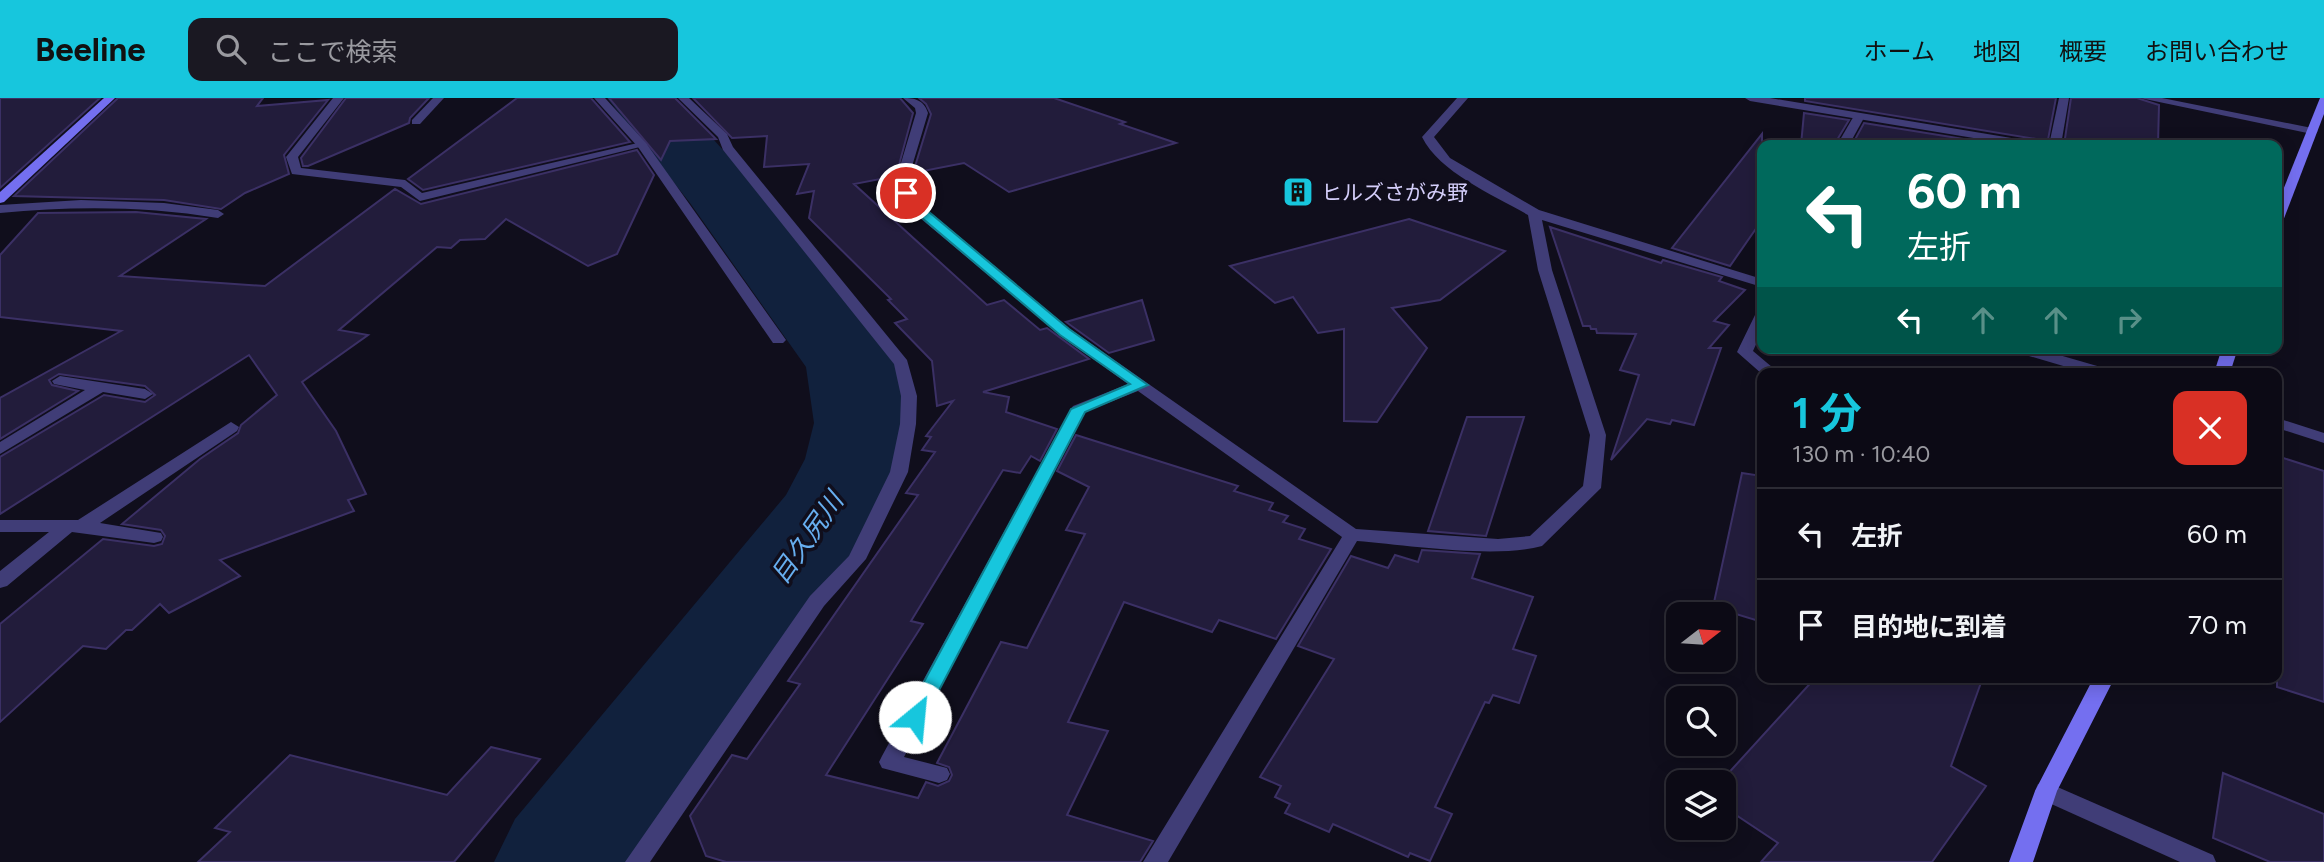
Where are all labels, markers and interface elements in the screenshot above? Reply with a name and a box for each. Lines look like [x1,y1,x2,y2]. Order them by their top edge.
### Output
search box [188,18,678,81]
text: Beeline [35,30,146,69]
icon: search [212,30,250,68]
text: ここで検索 [268,36,398,68]
text: ホーム [1864,37,1935,66]
text: 地図 [1973,37,2021,66]
text: 概要 [2059,37,2107,66]
text: お問い合わせ [2145,37,2289,66]
text: 60 m [1907,161,2022,220]
pin [876,163,936,223]
icon: left [1792,168,1883,259]
icon: arrive [887,174,925,212]
building icon: ヒルズさがみ野 [1281,175,1315,209]
place label: ヒルズさがみ野 [1321,180,1468,205]
text: 左折 [1907,228,1971,266]
icon: left [1891,301,1929,339]
icon: ahead [1964,301,2002,339]
icon: ahead [2037,301,2075,339]
icon: right [2110,301,2148,339]
text: 1 分 [1792,388,1862,439]
button: close [2173,391,2247,465]
text: 130 m · 10:40 [1792,440,1930,468]
water label: 目久尻川 [764,484,852,590]
icon: left [1792,515,1830,553]
text: 60 m [2187,518,2247,550]
text: 左折 [1851,520,1903,552]
north arrow [1666,602,1736,672]
map controls [1666,602,1736,840]
icon: arrive [1792,606,1830,644]
text: 70 m [2188,609,2247,641]
text: 目的地に到着 [1851,611,2007,643]
position arrow [878,680,952,754]
button: search [1666,686,1736,756]
button: layers [1666,770,1736,840]

